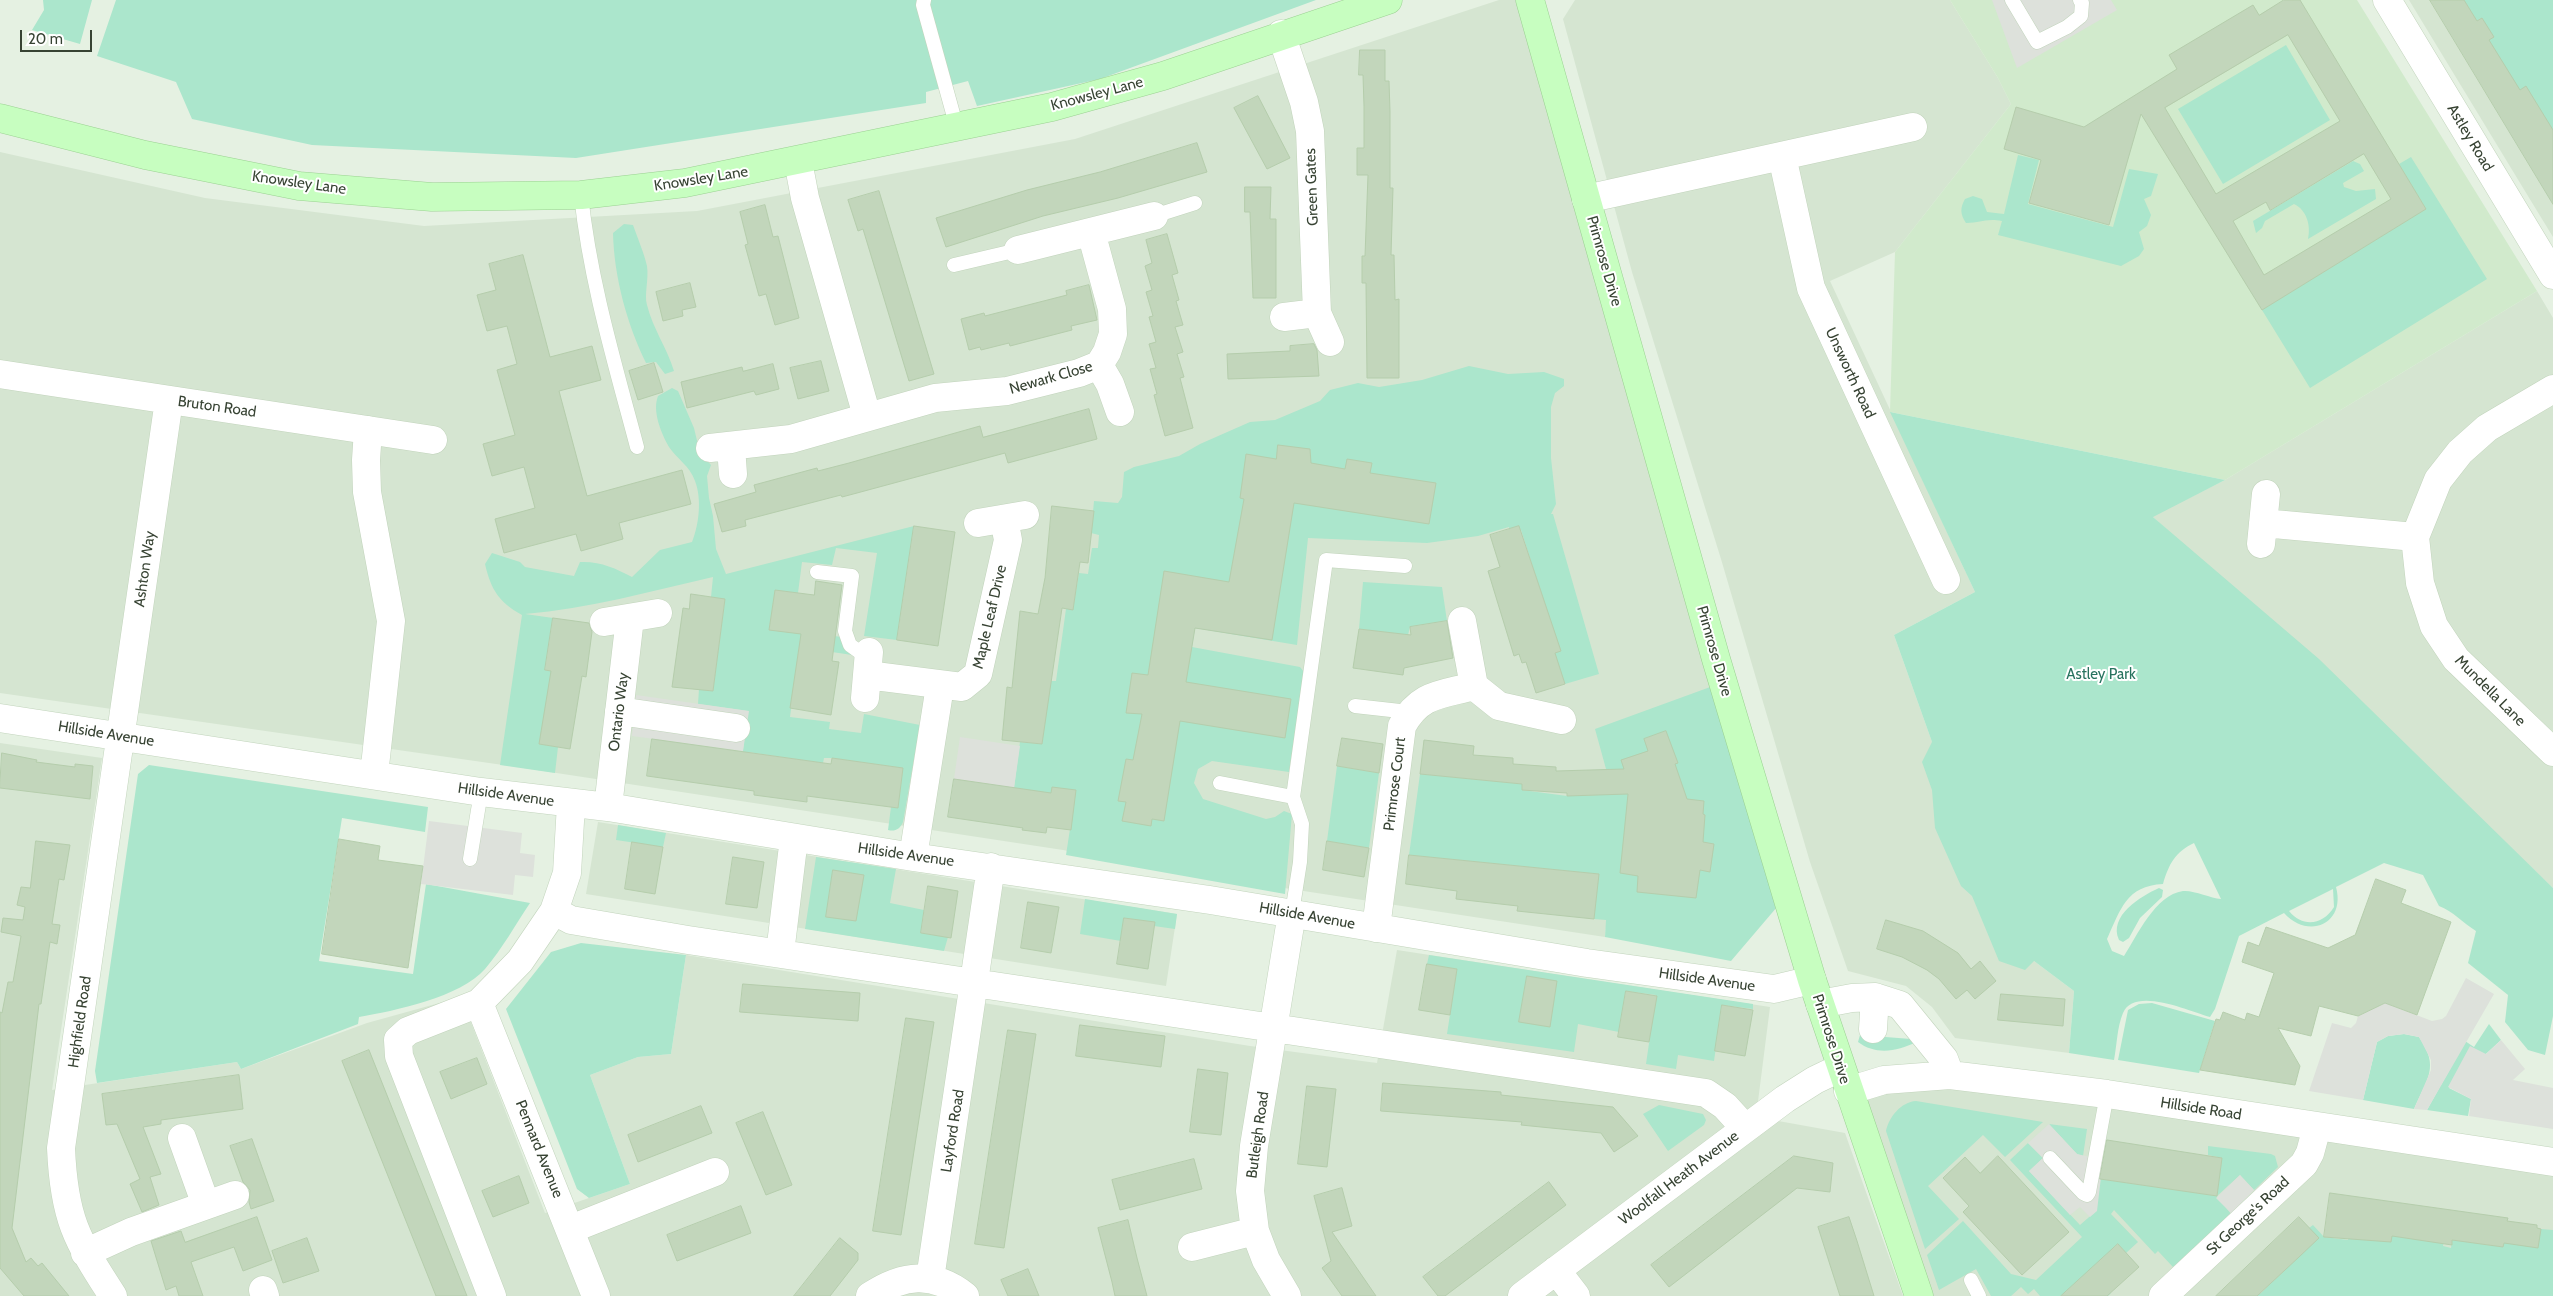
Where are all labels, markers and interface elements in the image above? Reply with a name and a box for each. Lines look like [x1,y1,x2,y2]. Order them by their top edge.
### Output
scale bar [22,20,95,52]
text: 20 m [28,30,63,48]
street label: Knowsley Lane [1049,73,1145,115]
street label: Astley Road [2443,101,2497,175]
street label: Green Gates [1302,148,1322,226]
street label: Knowsley Lane [653,163,749,195]
street label: Knowsley Lane [251,167,347,199]
street label: Primrose Drive [1582,214,1626,308]
street label: Unsworth Road [1821,325,1879,421]
street label: Newark Close [1007,358,1095,398]
street label: Bruton Road [177,393,257,421]
street label: Ashton Way [131,530,159,608]
street label: Maple Leaf Drive [969,563,1011,671]
street label: Primrose Drive [1692,604,1736,698]
street label: Mundella Lane [2451,652,2529,730]
park label: Astley Park [2066,666,2136,684]
street label: Ontario Way [605,671,633,753]
street label: Hillside Avenue [57,718,155,750]
street label: Primrose Court [1380,736,1410,832]
street label: Hillside Avenue [457,779,555,811]
street label: Hillside Avenue [857,839,955,871]
street label: Hillside Avenue [1258,899,1356,933]
street label: Hillside Avenue [1658,964,1756,996]
street label: Highfield Road [65,975,95,1069]
street label: Primrose Drive [1808,992,1854,1086]
street label: Layford Road [938,1088,968,1174]
street label: Butleigh Road [1243,1090,1273,1180]
street label: Hillside Road [2159,1094,2243,1124]
street label: Pennard Avenue [511,1097,567,1201]
street label: Woolfall Heath Avenue [1616,1127,1742,1229]
street label: St George's Road [2203,1173,2293,1259]

